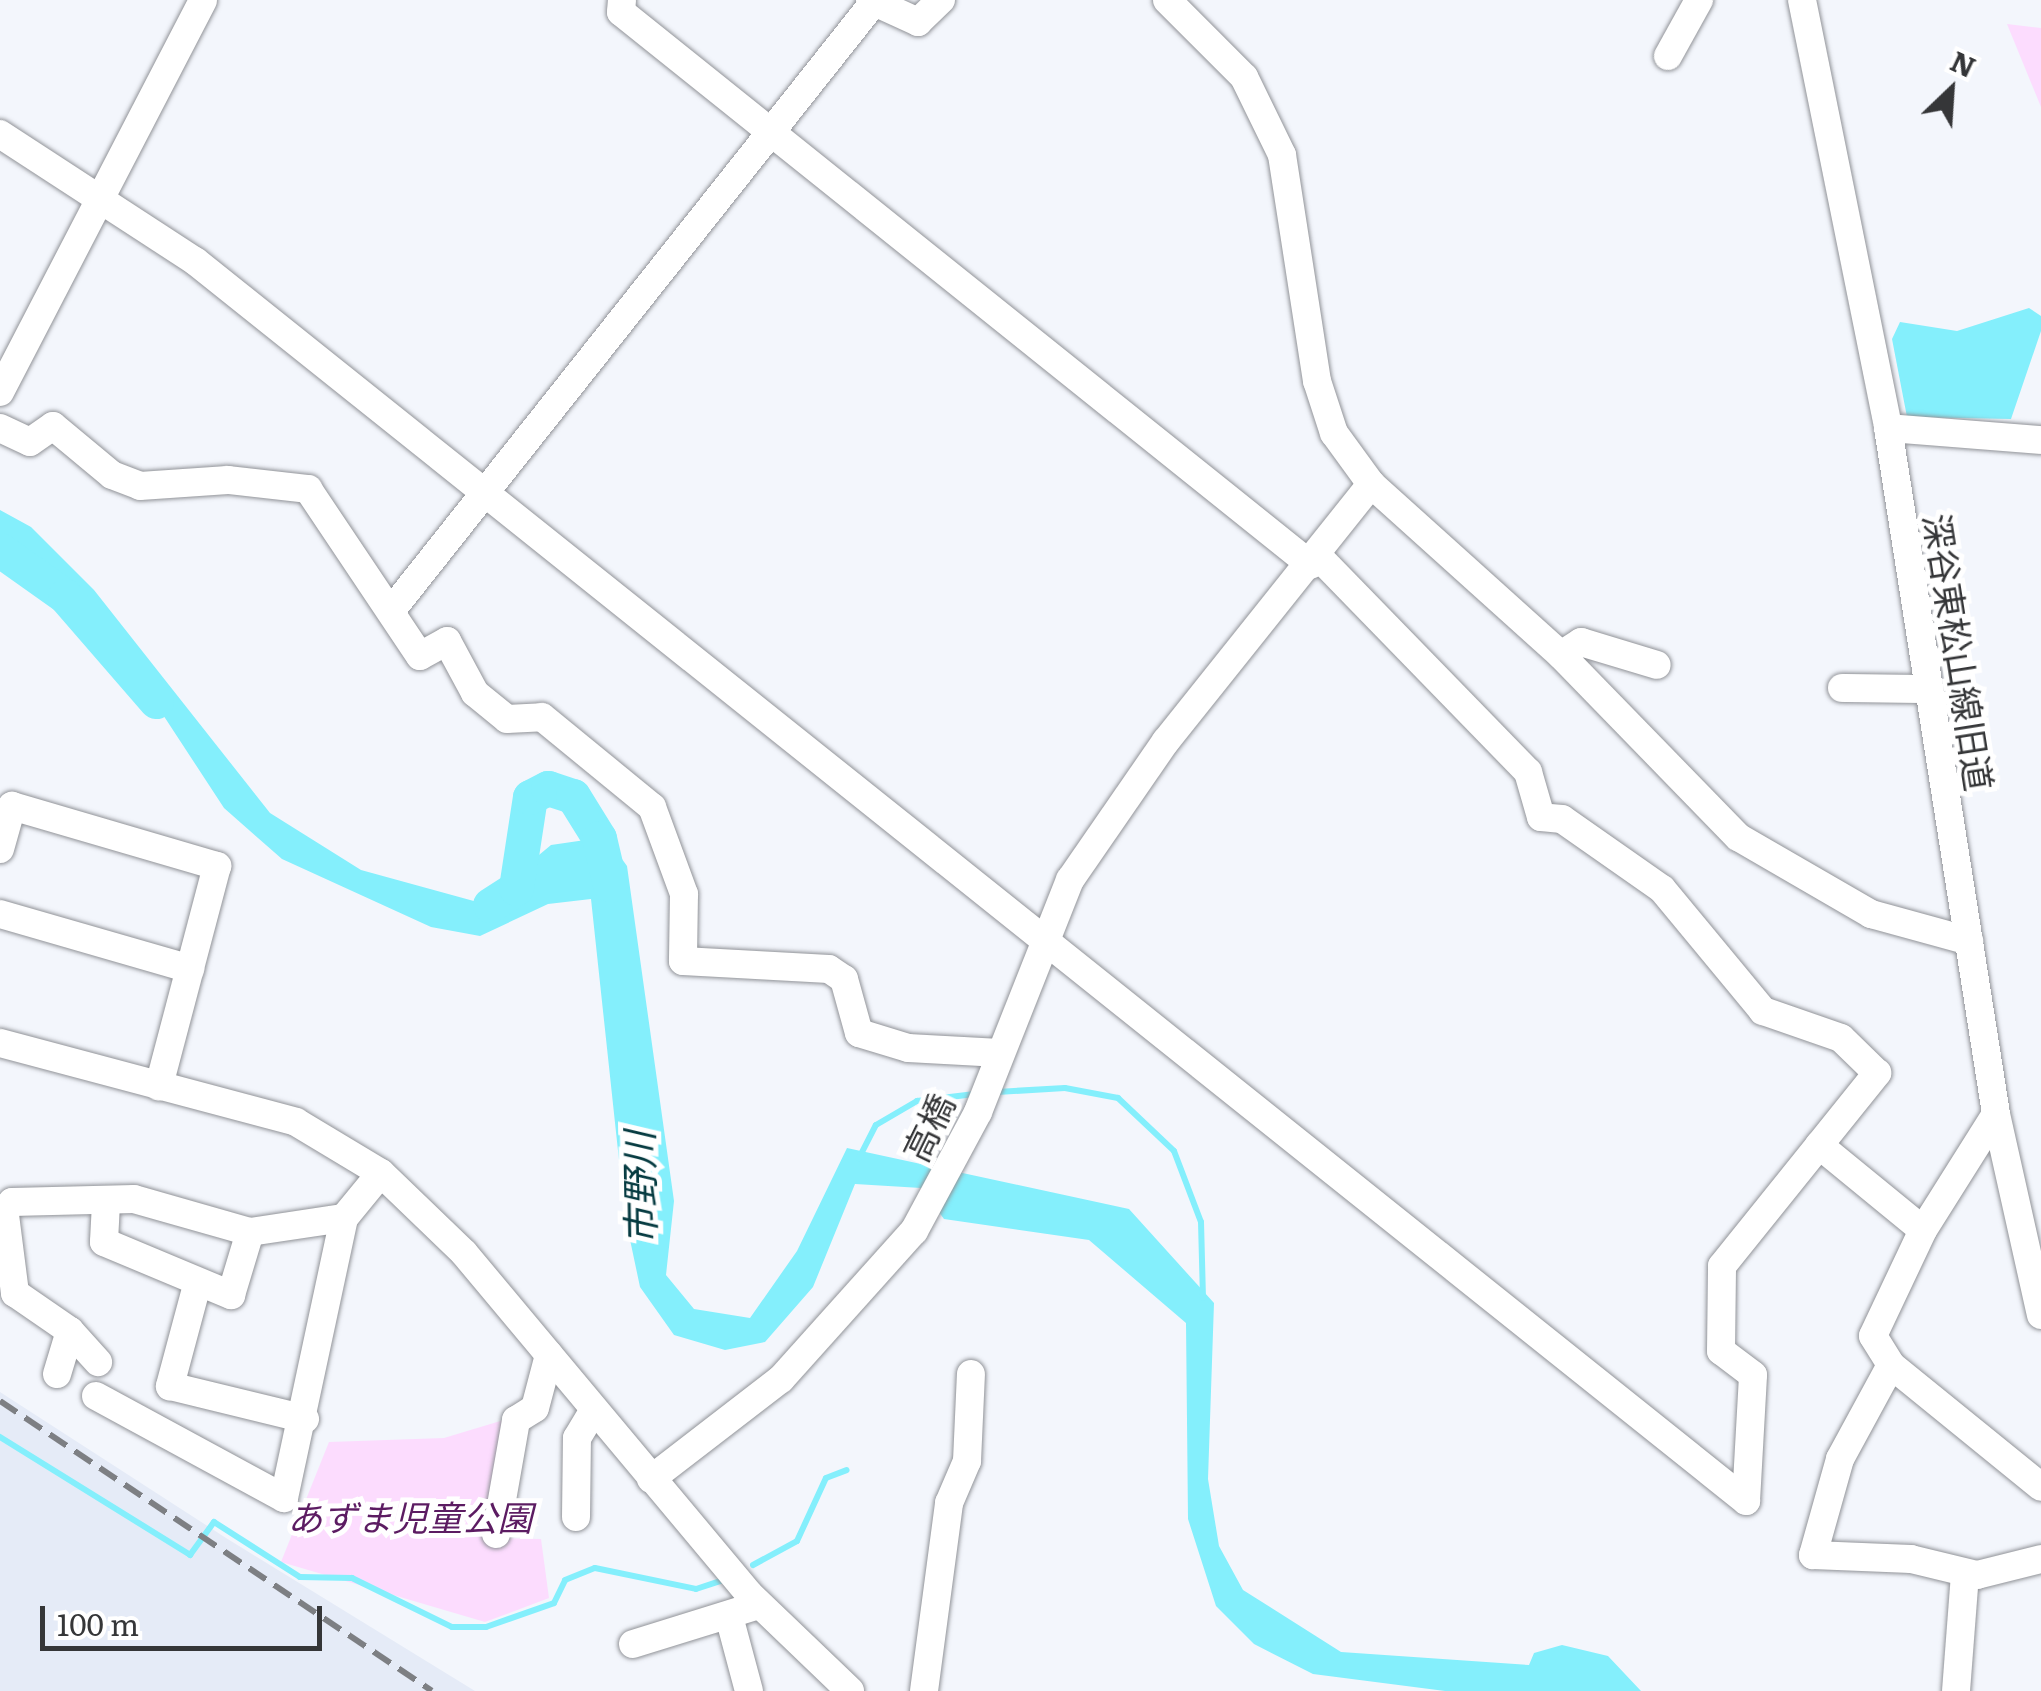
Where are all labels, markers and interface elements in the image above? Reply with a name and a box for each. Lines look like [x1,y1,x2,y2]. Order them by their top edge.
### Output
text: N [1944,39,1983,87]
north arrow [1901,40,2001,140]
street label: 深谷東松山線旧道 [1917,510,2003,794]
street label: 高橋 [893,1086,961,1168]
water label: 市野川 [614,1131,662,1245]
park label: あずま児童公園 [288,1495,532,1537]
scale bar [45,1586,328,1648]
text: 100 m [57,1601,139,1645]

